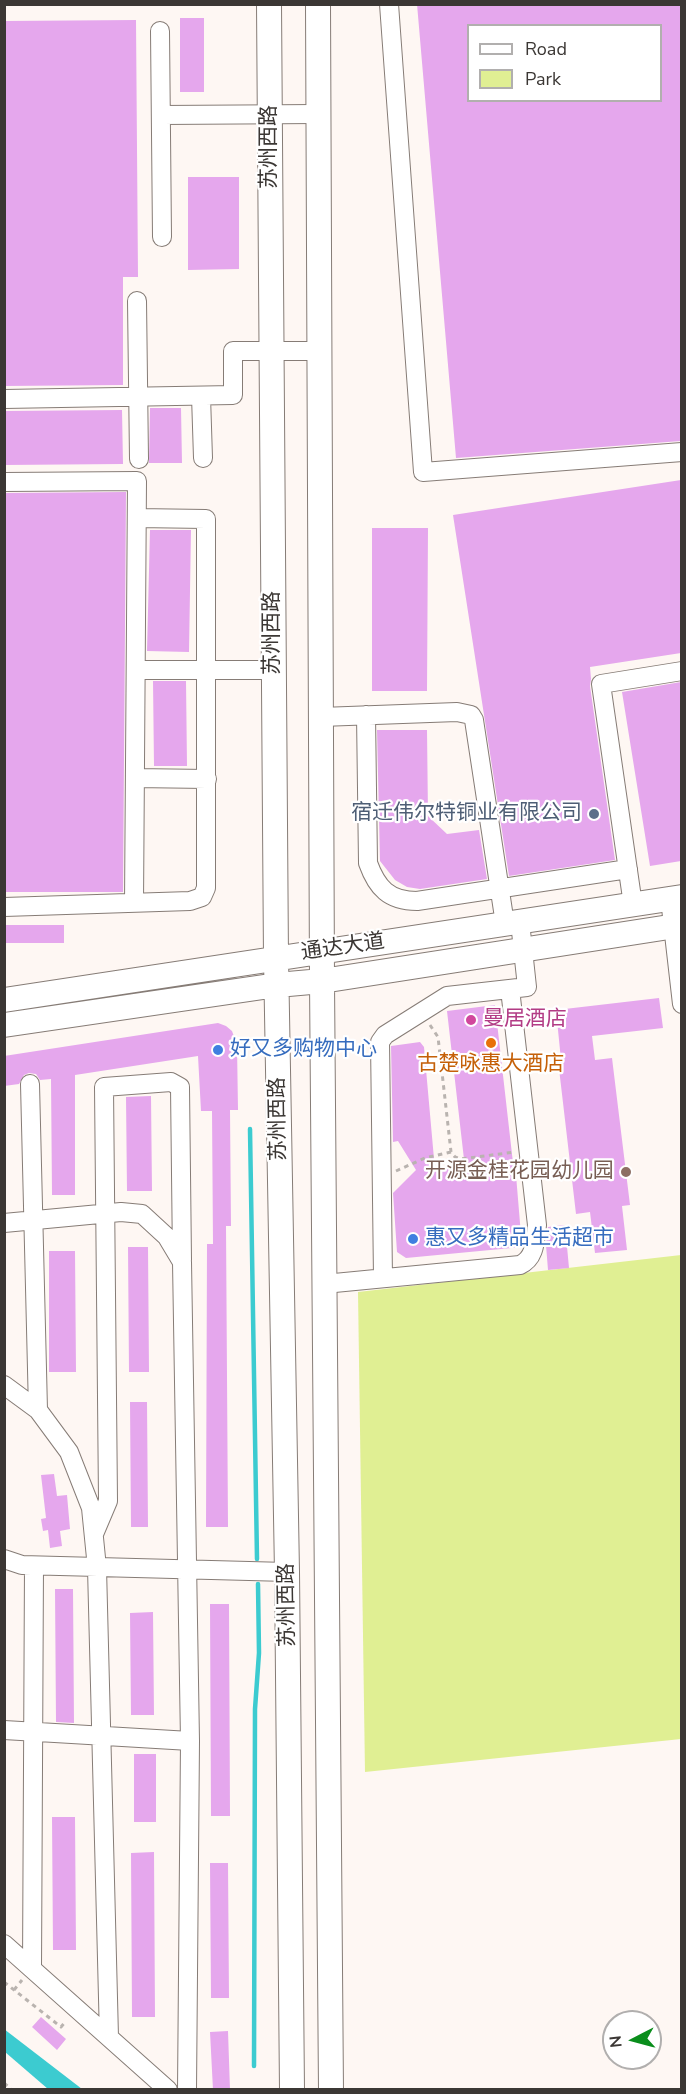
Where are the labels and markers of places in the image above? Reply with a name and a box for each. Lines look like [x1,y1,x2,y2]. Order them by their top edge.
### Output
place label: 宿迁伟尔特铜业有限公司 [351,801,582,827]
marker: 宿迁伟尔特铜业有限公司 [587,807,601,821]
place label: 曼居酒店 [483,1007,567,1033]
marker: 曼居酒店 [464,1013,478,1027]
marker: 古楚咏惠大酒店 [484,1036,498,1050]
place label: 好又多购物中心 [230,1037,377,1063]
marker: 好又多购物中心 [211,1043,225,1057]
place label: 古楚咏惠大酒店 [418,1052,564,1078]
place label: 开源金桂花园幼儿园 [425,1159,614,1185]
marker: 开源金桂花园幼儿园 [619,1165,633,1179]
place label: 惠又多精品生活超市 [425,1226,614,1252]
marker: 惠又多精品生活超市 [406,1232,420,1246]

